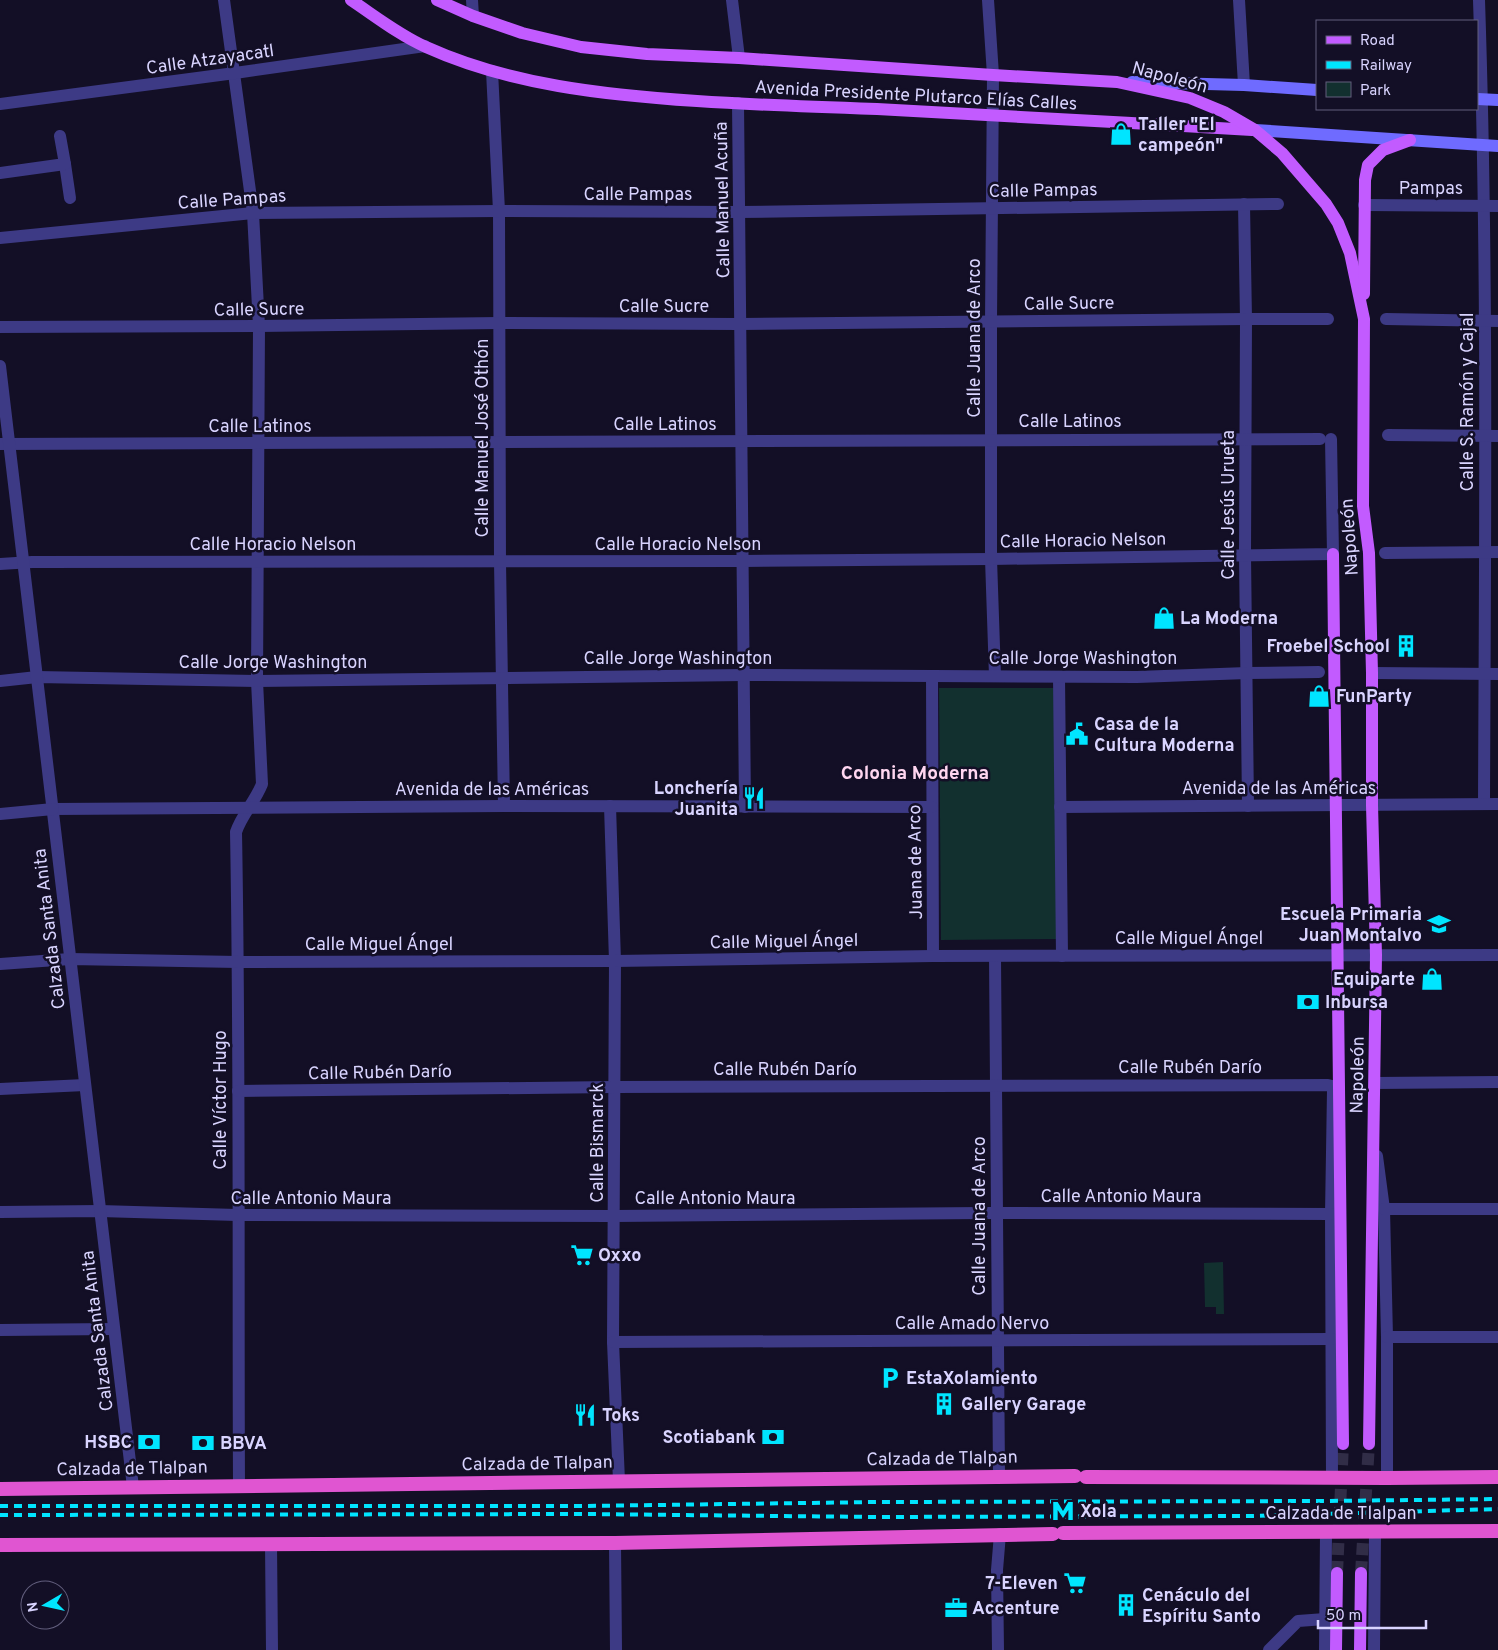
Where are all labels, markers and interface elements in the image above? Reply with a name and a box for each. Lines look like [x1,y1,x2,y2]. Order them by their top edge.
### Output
legend [1316,20,1478,110]
text: Road [1360,32,1395,51]
street label: Calle Atzayacatl [145,40,276,81]
street label: Napoleón [1129,57,1210,100]
text: Railway [1360,57,1412,76]
street label: Avenida Presidente Plutarco Elías Calles [754,77,1078,116]
text: Park [1360,82,1391,101]
place label: Taller "El campeón" [1138,114,1223,158]
street label: Calle Manuel Acuña [711,121,736,279]
shop icon: Taller "El campeón" [1108,121,1134,147]
street label: Pampas [1399,178,1463,201]
street label: Calle Pampas [988,179,1098,204]
street label: Calle Pampas [584,184,692,207]
street label: Calle Pampas [177,185,287,216]
street label: Calle Juana de Arco [964,258,987,418]
street label: Calle Sucre [1024,292,1115,317]
street label: Calle Sucre [619,296,709,319]
street label: Calle Sucre [214,298,305,323]
street label: Calle S. Ramón y Cajal [1457,313,1480,491]
street label: Calle Manuel José Othón [472,339,495,537]
street label: Calle Latinos [1018,411,1122,434]
street label: Calle Latinos [613,414,717,437]
street label: Calle Latinos [208,416,312,439]
street label: Calle Jesús Urueta [1218,430,1241,580]
street label: Napoleón [1336,498,1365,576]
street label: Calle Horacio Nelson [999,529,1167,554]
street label: Calle Horacio Nelson [190,534,356,557]
street label: Calle Horacio Nelson [595,534,761,557]
shop icon: La Moderna [1151,605,1177,631]
place label: La Moderna [1180,608,1278,631]
building icon: Froebel School [1393,633,1419,659]
place label: Froebel School [1266,636,1390,659]
street label: Calle Jorge Washington [584,648,772,671]
street label: Calle Jorge Washington [989,648,1177,671]
street label: Calle Jorge Washington [179,652,367,675]
shop icon: FunParty [1306,683,1332,709]
place label: FunParty [1336,686,1412,709]
place label: Casa de la Cultura Moderna [1094,714,1235,758]
public building icon: Casa de la Cultura Moderna [1064,721,1090,747]
district label: Colonia Moderna [841,762,989,786]
place label: Lonchería Juanita [654,778,738,822]
street label: Avenida de las Américas [1182,778,1376,801]
street label: Avenida de las Américas [395,779,589,802]
restaurant icon: Lonchería Juanita [741,785,767,811]
street label: Juana de Arco [904,804,929,920]
street label: Calzada Santa Anita [29,847,72,1010]
place label: Escuela Primaria Juan Montalvo [1280,904,1422,948]
school or university icon: Escuela Primaria Juan Montalvo [1426,911,1452,937]
street label: Calle Miguel Ángel [1115,926,1263,951]
street label: Calle Miguel Ángel [709,928,859,955]
street label: Calle Miguel Ángel [305,932,453,957]
shop icon: Equiparte [1419,966,1445,992]
place label: Equiparte [1333,969,1415,992]
bank icon: Inbursa [1295,989,1321,1015]
place label: Inbursa [1325,992,1388,1015]
street label: Calle Víctor Hugo [210,1030,233,1170]
street label: Napoleón [1346,1036,1371,1114]
street label: Calle Rubén Darío [1118,1057,1262,1080]
street label: Calle Rubén Darío [713,1059,857,1082]
street label: Calle Rubén Darío [308,1061,452,1086]
street label: Calle Bismarck [587,1083,610,1203]
street label: Calle Juana de Arco [969,1136,992,1296]
street label: Calle Antonio Maura [1040,1186,1202,1209]
street label: Calle Antonio Maura [230,1188,392,1211]
street label: Calle Antonio Maura [634,1188,796,1211]
supermarket icon: Oxxo [569,1242,595,1268]
place label: Oxxo [598,1245,641,1268]
street label: Calzada Santa Anita [77,1249,120,1412]
street label: Calle Amado Nervo [895,1313,1049,1336]
parking icon: EstaXolamiento [877,1365,903,1391]
place label: EstaXolamiento [906,1368,1038,1391]
building icon: Gallery Garage [931,1391,957,1417]
place label: Gallery Garage [961,1394,1086,1417]
restaurant icon: Toks [572,1402,598,1428]
place label: Toks [602,1405,640,1428]
bank icon: Scotiabank [760,1424,786,1450]
place label: Scotiabank [662,1427,756,1450]
bank icon: HSBC [136,1429,162,1455]
bank icon: BBVA [190,1430,216,1456]
place label: HSBC [84,1432,132,1455]
place label: BBVA [220,1433,267,1456]
street label: Calzada de Tlalpan [866,1447,1018,1472]
street label: Calzada de Tlalpan [461,1452,613,1477]
street label: Calzada de Tlalpan [56,1457,208,1482]
metro station icon: Xola [1050,1498,1076,1524]
place label: Xola [1080,1501,1117,1524]
street label: Calzada de Tlalpan [1265,1503,1417,1526]
supermarket icon: 7-Eleven [1062,1570,1088,1596]
place label: 7-Eleven [985,1573,1058,1596]
north arrow [20,1580,70,1630]
place label: Cenáculo del Espíritu Santo [1142,1585,1261,1629]
building icon: Cenáculo del Espíritu Santo [1113,1592,1139,1618]
office icon: Accenture [943,1595,969,1621]
place label: Accenture [972,1598,1060,1621]
scale bar [1318,1598,1426,1630]
text: N [24,1600,43,1613]
text: 50 m [1326,1607,1361,1626]

